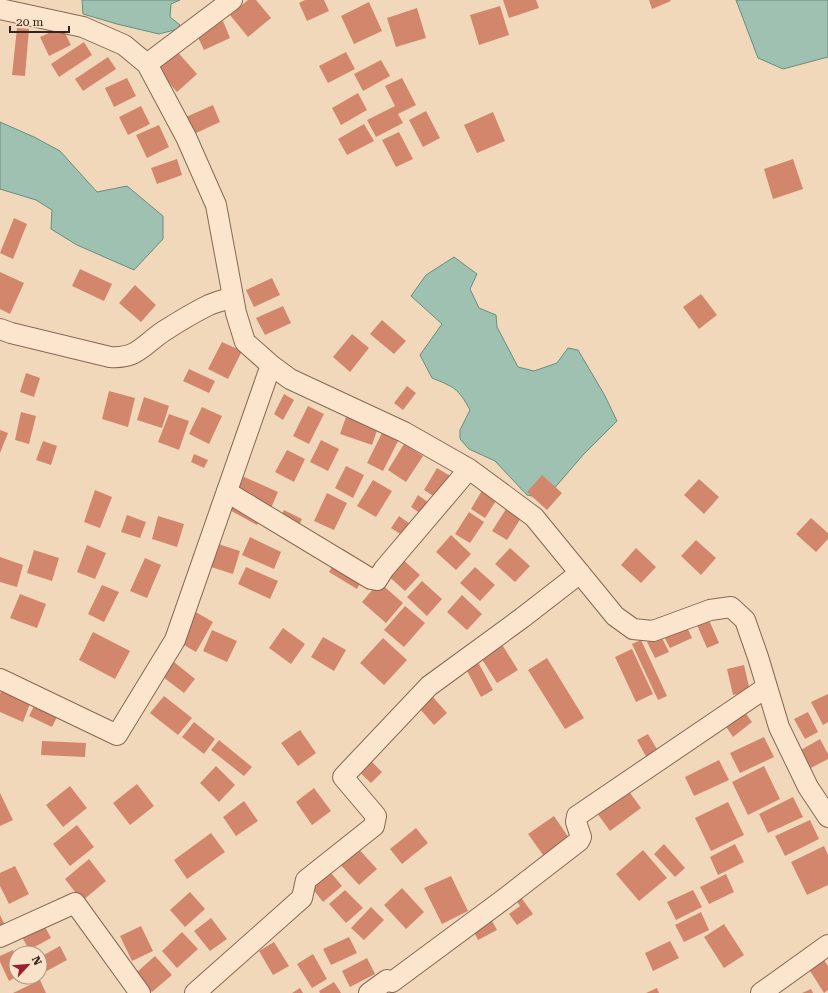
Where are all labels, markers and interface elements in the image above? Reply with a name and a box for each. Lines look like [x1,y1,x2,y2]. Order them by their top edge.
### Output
scale bar [10,8,69,34]
text: 20 m [16,15,43,29]
north arrow [8,945,48,985]
text: N [29,954,44,968]

